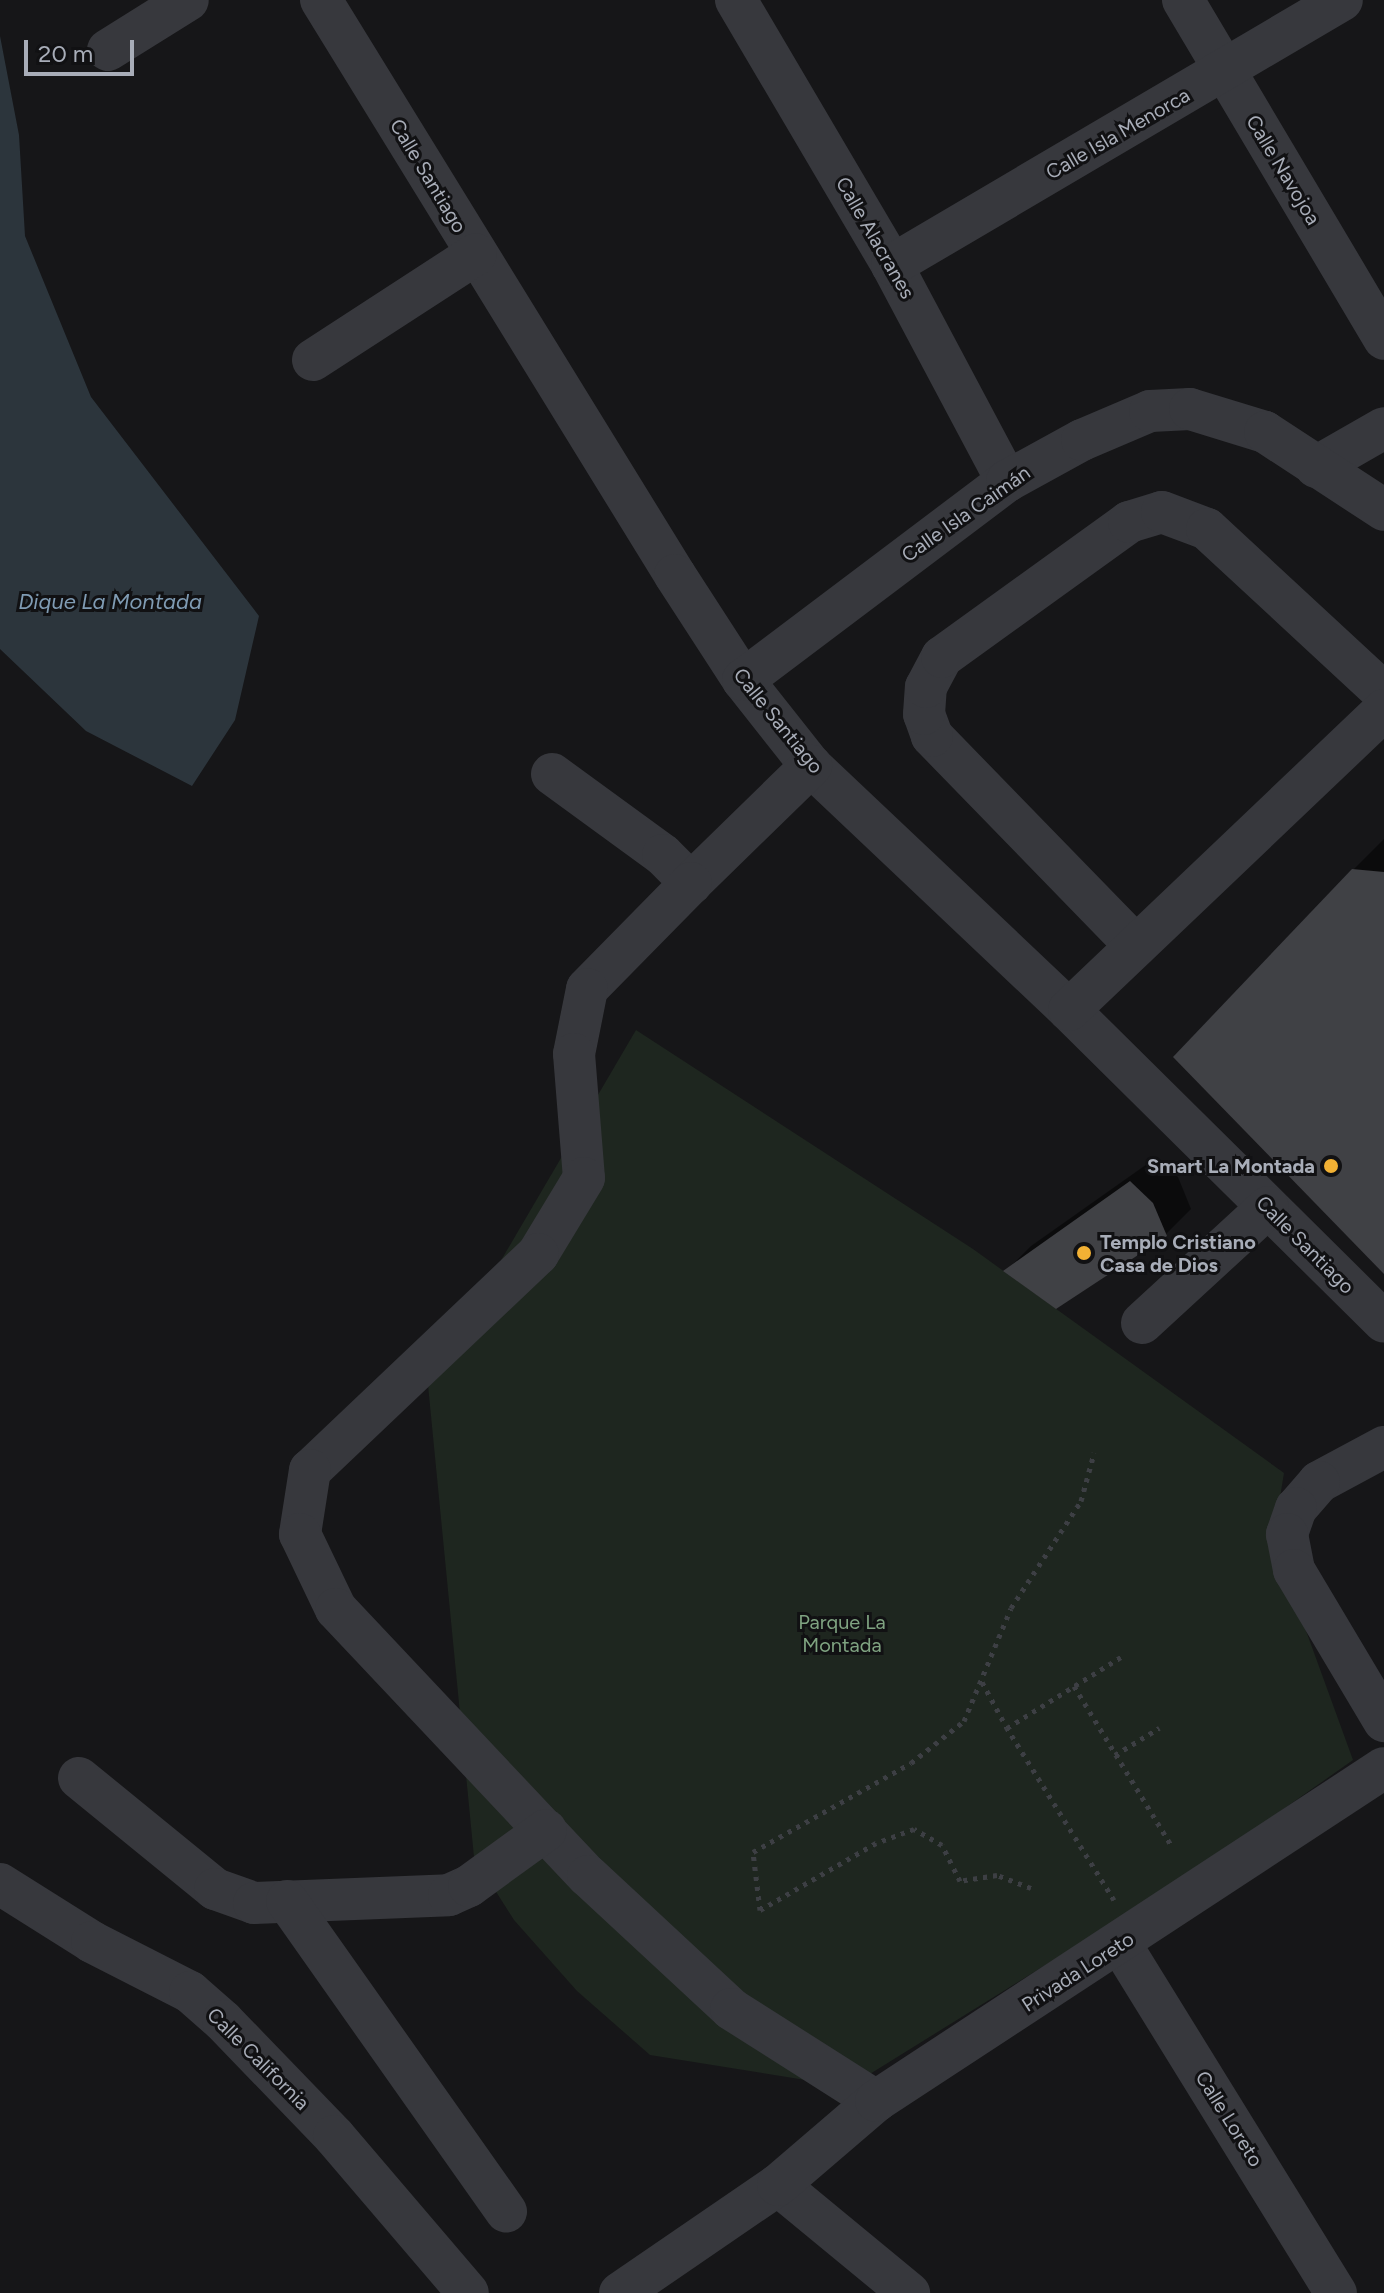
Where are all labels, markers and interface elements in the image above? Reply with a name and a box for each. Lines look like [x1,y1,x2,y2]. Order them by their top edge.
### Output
scale bar [28,24,138,74]
text: 20 m [38,39,93,68]
street label: Calle Isla Menorca [1042,83,1194,185]
street label: Calle Navojoa [1241,111,1325,229]
street label: Calle Santiago [385,115,471,237]
street label: Calle Alacranes [830,173,920,303]
street label: Calle Isla Caimán [897,461,1035,567]
water label: Dique La Montada [18,589,202,615]
street label: Calle Santiago [728,663,828,779]
place label: Smart La Montada [1147,1154,1315,1178]
marker: Smart La Montada [1322,1157,1340,1175]
street label: Calle Santiago [1251,1191,1359,1299]
place label: Templo Cristiano Casa de Dios [1100,1230,1256,1277]
marker: Templo Cristiano Casa de Dios [1075,1244,1093,1262]
park label: Parque La Montada [798,1611,886,1658]
street label: Privada Loreto [1017,1927,1139,2017]
street label: Calle California [202,2003,314,2115]
street label: Calle Loreto [1190,2067,1268,2171]

